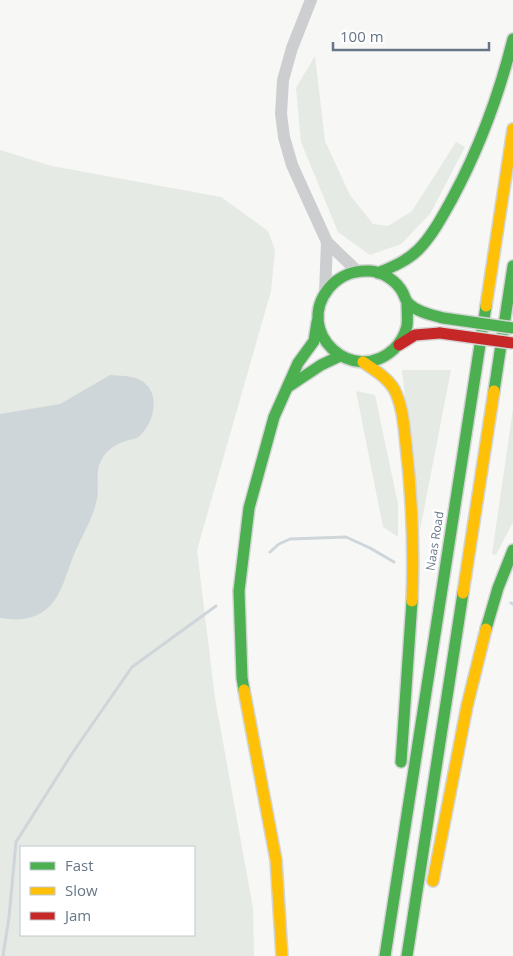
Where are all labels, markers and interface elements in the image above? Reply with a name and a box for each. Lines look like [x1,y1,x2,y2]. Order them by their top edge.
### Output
scale bar [333,20,489,52]
text: 100 m [340,26,384,46]
street label: Naas Road [421,510,448,572]
legend [20,846,195,936]
text: Fast [65,855,94,875]
text: Slow [65,880,98,900]
text: Jam [63,905,91,925]

